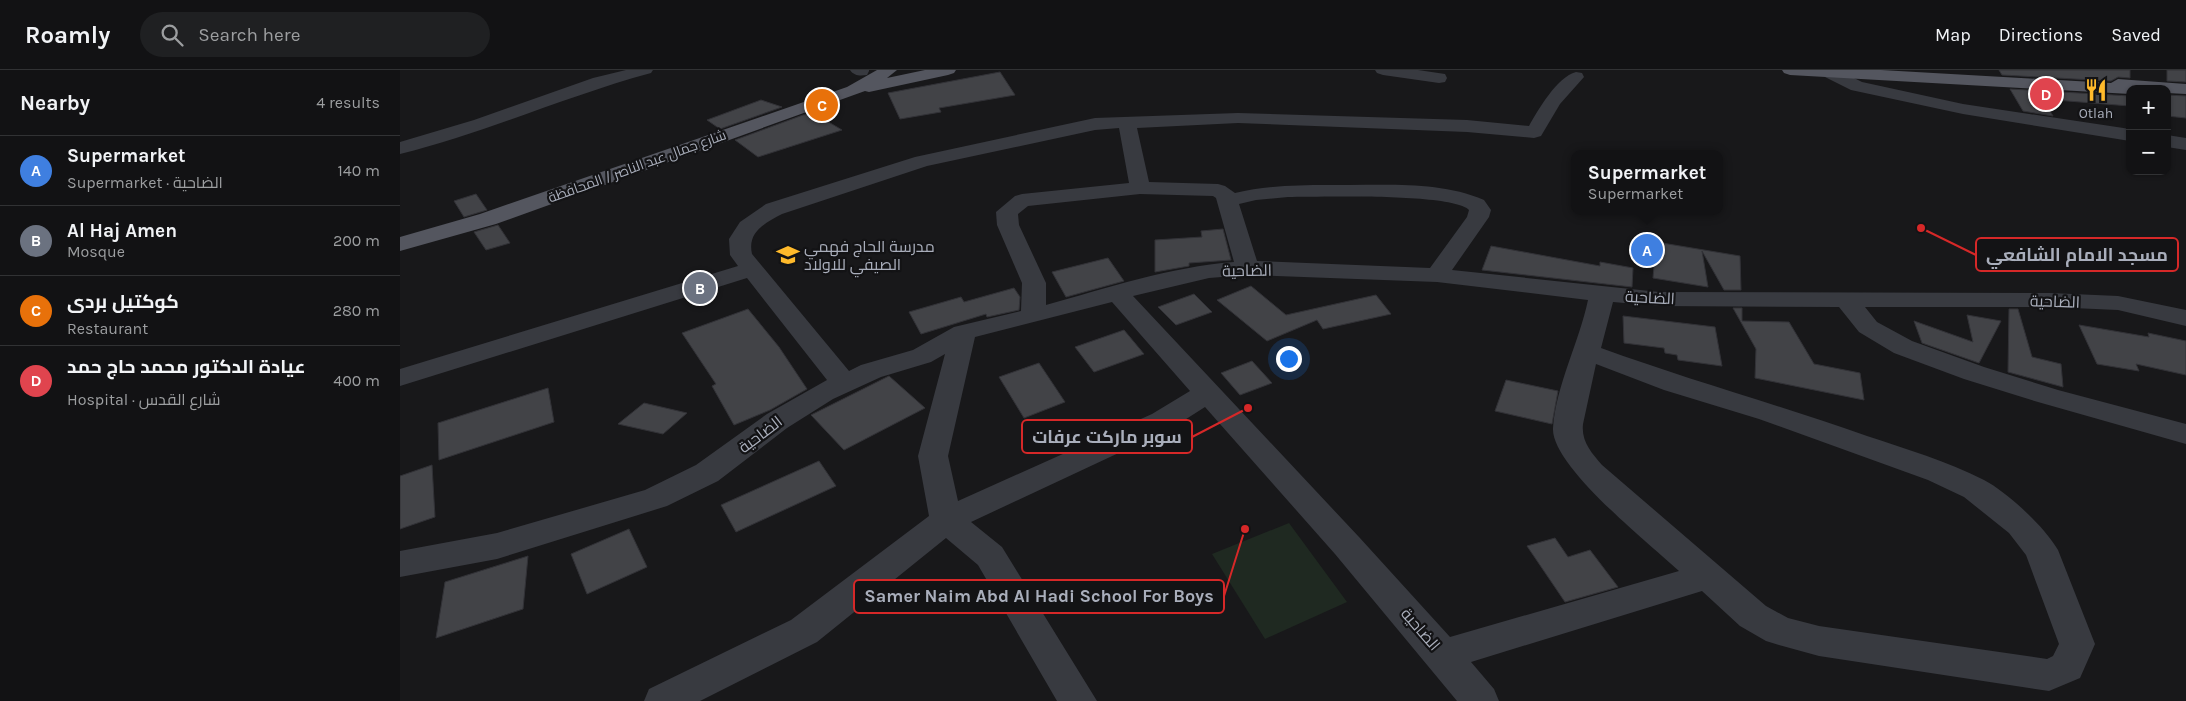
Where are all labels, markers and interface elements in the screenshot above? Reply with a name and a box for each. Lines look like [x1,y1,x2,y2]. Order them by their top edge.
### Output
search box [140,12,490,57]
text: Roamly [25,21,110,49]
icon: search [158,21,186,49]
text: Search here [198,24,300,46]
text: Map [1935,24,1971,46]
text: Directions [1999,24,2083,46]
text: Saved [2111,24,2161,46]
pin: D [2030,75,2062,113]
restaurant icon: Otlah [2083,77,2109,103]
map controls [2126,85,2171,175]
button: + [2126,85,2171,130]
pin: C [806,86,838,124]
text: Nearby [20,91,90,115]
text: 4 results [316,93,380,112]
place label: Otlah [2079,105,2113,122]
street label: شارع جمال عبد الناصر / المحافظة [546,126,728,207]
button: − [2126,130,2171,175]
text: Supermarket [67,145,186,167]
popup [1571,150,1723,215]
text: A [31,161,41,180]
text: 140 m [338,161,380,180]
text: Supermarket [1588,162,1706,184]
text: Supermarket · الضاحية [67,173,223,192]
text: Supermarket [1588,184,1683,203]
text: Al Haj Amen [67,220,177,242]
text: B [31,231,41,250]
text: 200 m [333,231,380,250]
pin: A [1631,231,1663,269]
place label: مدرسة الحاج فهمي الصيفي للاولاد [804,237,935,278]
callout: مسجد الامام الشافعي [1976,238,2178,271]
text: Mosque [67,242,125,261]
school or university icon: مدرسة الحاج فهمي الصيفي للاولاد [775,242,801,268]
text: مسجد الامام الشافعي [1986,244,2168,270]
street label: الضاحية [1222,261,1272,280]
pin: B [684,269,716,307]
street label: الضاحية [1625,287,1675,308]
text: كوكتيل بردى [67,291,179,313]
street label: الضاحية [2030,291,2080,312]
text: C [31,301,41,320]
text: 280 m [333,301,380,320]
text: Restaurant [67,319,148,338]
your location [1276,346,1302,372]
text: عيادة الدكتور محمد حاج حمد [67,356,306,378]
text: D [31,371,41,390]
text: 400 m [333,371,380,390]
text: Hospital · شارع القدس [67,390,220,409]
street label: الضاحية [735,412,786,457]
callout: سوبر ماركت عرفات [1022,420,1192,453]
text: سوبر ماركت عرفات [1032,426,1182,448]
callout: Samer Naim Abd Al Hadi School For Boys [854,580,1224,613]
text: Samer Naim Abd Al Hadi School For Boys [864,585,1214,607]
street label: الضاحية [1397,604,1444,654]

